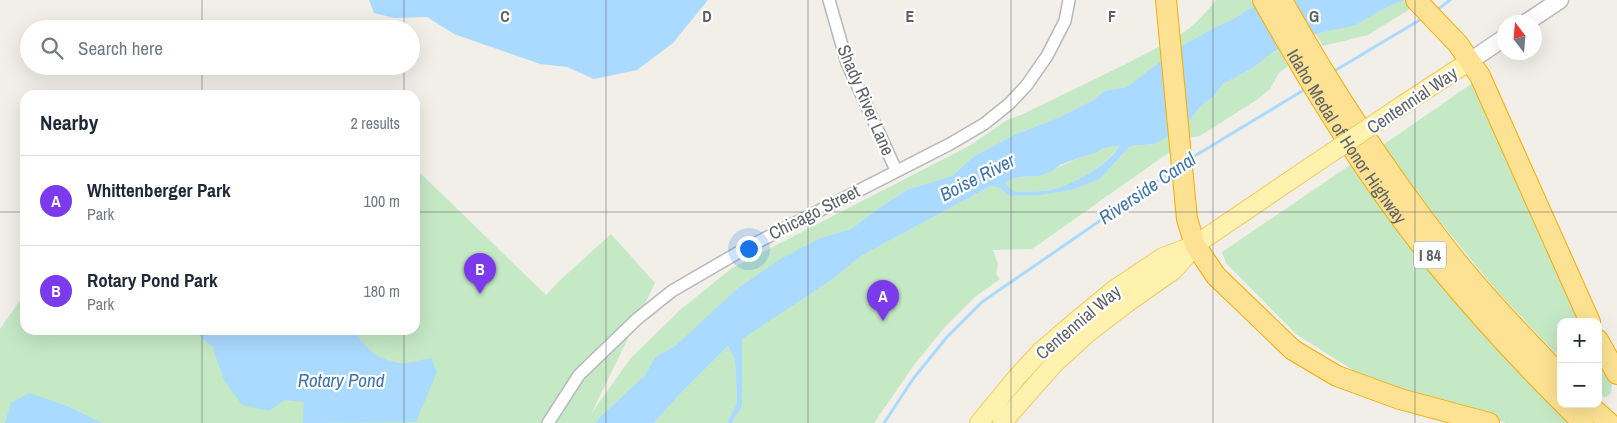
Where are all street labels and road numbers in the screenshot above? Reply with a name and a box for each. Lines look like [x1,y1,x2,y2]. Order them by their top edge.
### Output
street label: Shady River Lane [831,41,901,159]
street label: Idaho Medal of Honor Highway [1281,44,1413,229]
street label: Centennial Way [1362,60,1463,140]
street label: Chicago Street [764,179,864,245]
road number: I 84 [1414,242,1446,268]
street label: Centennial Way [1030,278,1127,365]

